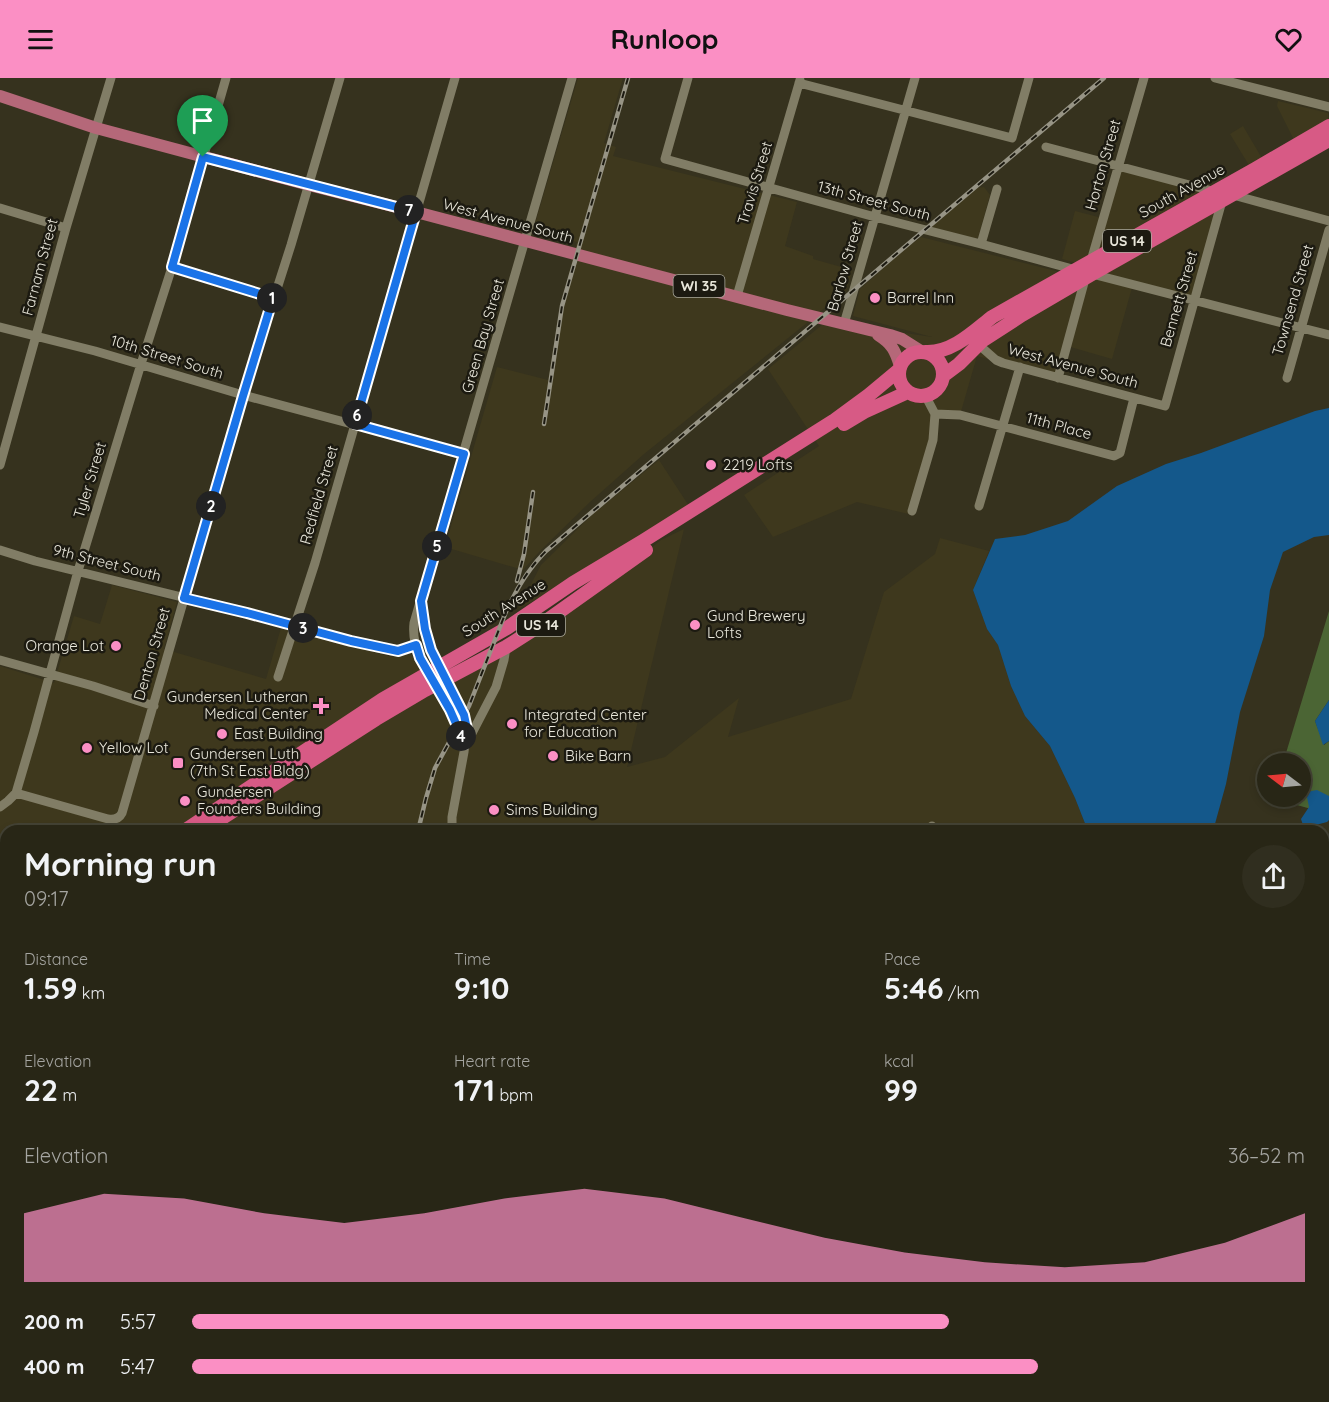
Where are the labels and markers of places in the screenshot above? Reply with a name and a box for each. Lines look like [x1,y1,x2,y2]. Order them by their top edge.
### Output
pin [177,95,228,157]
pin: 7 [394,195,424,225]
pin: 1 [257,283,287,313]
place label: Barrel Inn [887,288,954,307]
marker: Barrel Inn [868,291,882,305]
pin: 6 [342,400,372,430]
place label: 2219 Lofts [723,455,793,474]
marker: 2219 Lofts [704,458,718,472]
pin: 2 [196,491,226,521]
pin: 5 [422,531,452,561]
place label: Gund Brewery Lofts [707,606,806,642]
pin: 3 [288,613,318,643]
marker: Gund Brewery Lofts [688,618,702,632]
place label: Orange Lot [25,636,104,655]
marker: Orange Lot [109,639,123,653]
place label: Gundersen Lutheran Medical Center [167,687,308,723]
marker: Gundersen Lutheran Medical Center [312,697,330,715]
place label: Integrated Center for Education [524,705,647,741]
marker: Integrated Center for Education [505,717,519,731]
pin: 4 [446,721,476,751]
place label: East Building [234,724,323,743]
marker: East Building [215,727,229,741]
place label: Yellow Lot [99,738,169,757]
marker: Yellow Lot [80,741,94,755]
place label: Gundersen Luth (7th St East Bldg) [190,744,310,780]
place label: Bike Barn [565,746,632,765]
marker: Bike Barn [546,749,560,763]
marker: Gundersen Luth (7th St East Bldg) [171,756,185,770]
place label: Gundersen Founders Building [197,782,321,818]
marker: Gundersen Founders Building [178,794,192,808]
place label: Sims Building [506,800,598,819]
marker: Sims Building [487,803,501,817]

